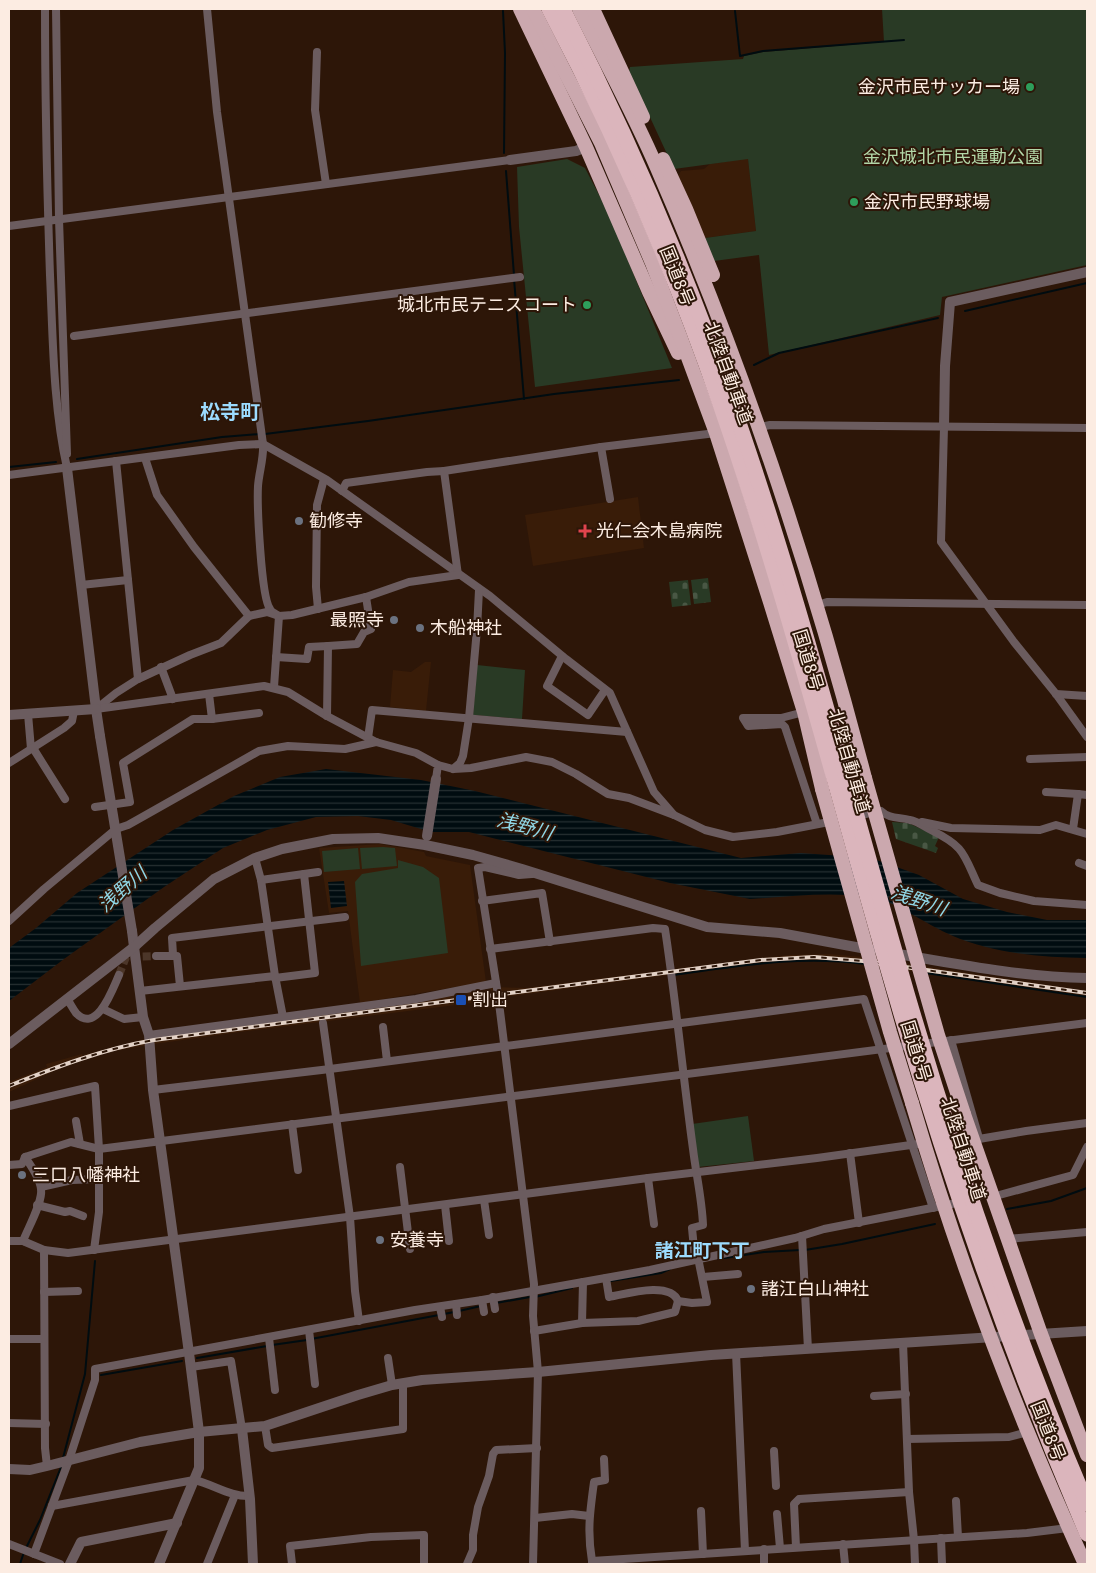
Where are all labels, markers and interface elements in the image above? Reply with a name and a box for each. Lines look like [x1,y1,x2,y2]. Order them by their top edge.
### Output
place label: 金沢市民サッカー場 [858,76,1020,98]
marker: 金沢市民サッカー場 [1024,81,1036,93]
park label: 金沢城北市民運動公園 [863,146,1043,168]
place label: 金沢市民野球場 [864,191,990,213]
marker: 金沢市民野球場 [848,196,860,208]
street label: 国道8号 [655,243,699,309]
place label: 城北市民テニスコート [397,294,577,316]
marker: 城北市民テニスコート [581,299,593,311]
street label: 北陸自動車道 [699,318,757,428]
district label: 松寺町 [200,400,260,424]
place label: 勧修寺 [309,510,363,532]
marker: 勧修寺 [293,515,305,527]
place label: 光仁会木島病院 [596,520,722,542]
marker: 光仁会木島病院 [578,524,592,538]
place label: 最照寺 [330,609,384,631]
marker: 最照寺 [388,614,400,626]
place label: 木船神社 [430,617,502,639]
marker: 木船神社 [414,622,426,634]
street label: 国道8号 [788,627,828,693]
street label: 北陸自動車道 [824,706,874,816]
water label: 浅野川 [494,808,557,845]
water label: 浅野川 [93,861,153,917]
water label: 浅野川 [888,880,951,921]
place label: 割出 [472,989,508,1011]
marker: 割出 [454,993,468,1007]
street label: 国道8号 [896,1018,936,1084]
street label: 北陸自動車道 [936,1094,990,1204]
place label: 三口八幡神社 [32,1164,140,1186]
marker: 三口八幡神社 [16,1169,28,1181]
place label: 安養寺 [390,1229,444,1251]
marker: 安養寺 [374,1234,386,1246]
district label: 諸江町下丁 [654,1239,750,1262]
place label: 諸江白山神社 [761,1278,869,1300]
marker: 諸江白山神社 [745,1283,757,1295]
street label: 国道8号 [1026,1398,1070,1464]

